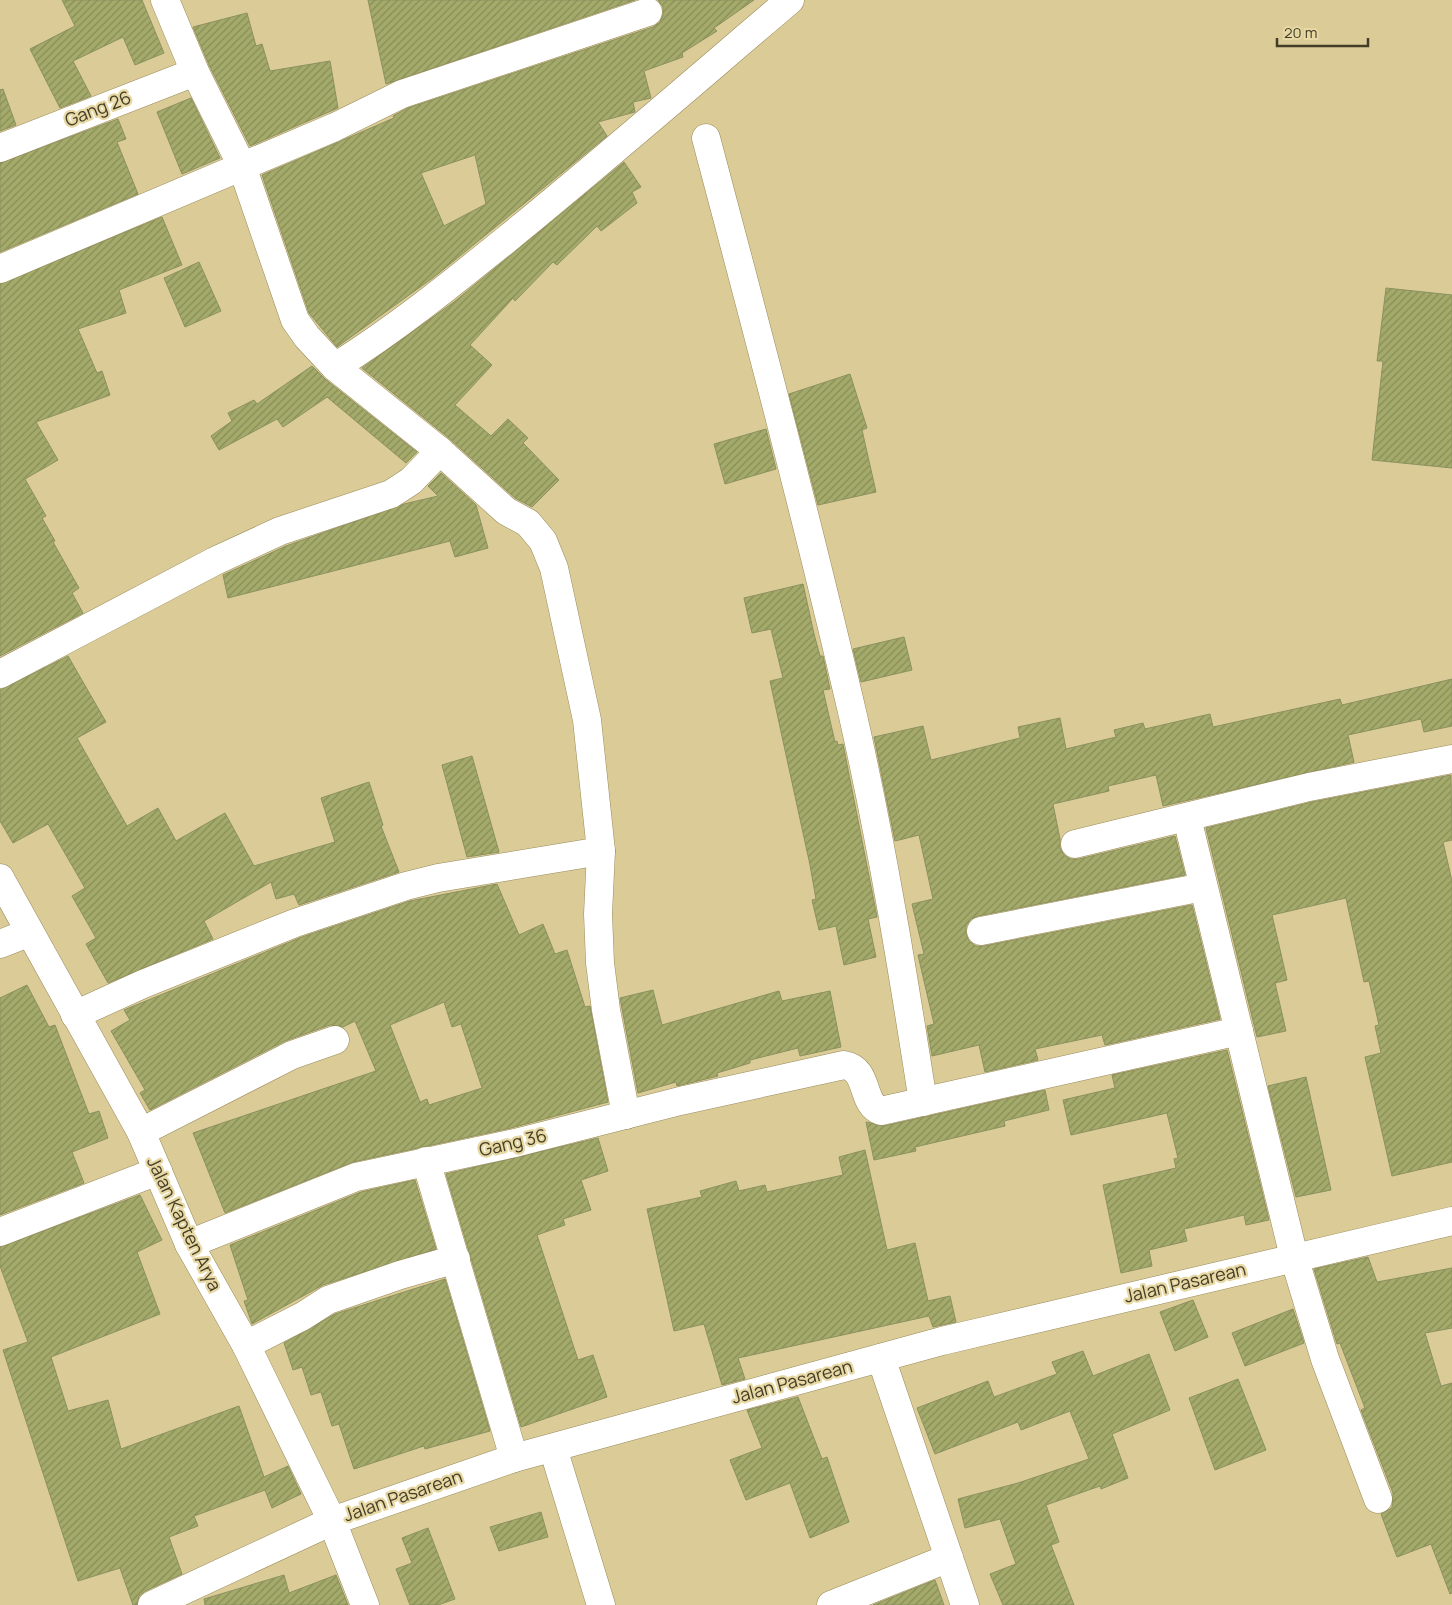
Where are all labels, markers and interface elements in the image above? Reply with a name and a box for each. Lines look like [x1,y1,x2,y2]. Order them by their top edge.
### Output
scale bar [1277,15,1368,47]
text: 20 m [1284,22,1317,43]
street label: Gang 26 [61,84,134,132]
street label: Gang 36 [477,1123,549,1161]
street label: Jalan Kapten Arya [142,1152,228,1295]
street label: Jalan Pasarean [1122,1256,1248,1308]
street label: Jalan Pasarean [729,1353,855,1409]
street label: Jalan Pasarean [340,1464,465,1527]

